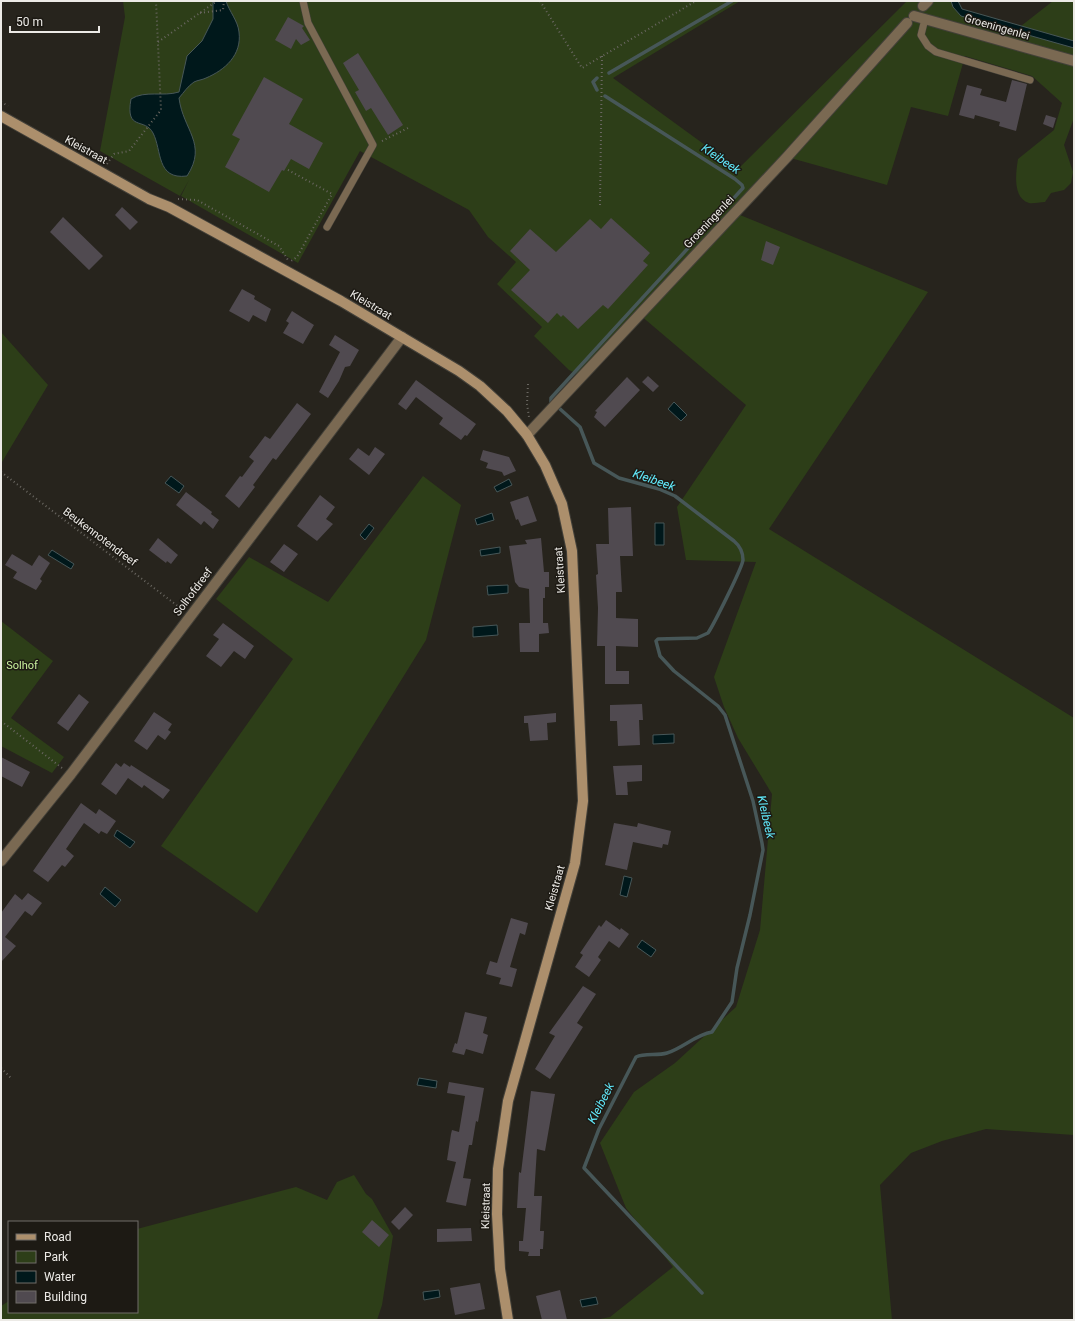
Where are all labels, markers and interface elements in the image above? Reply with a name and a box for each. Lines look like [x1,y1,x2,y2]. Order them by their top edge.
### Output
scale bar [10,8,99,34]
street label: Groeningenlei [963,11,1031,43]
text: 50 m [16,15,43,29]
street label: Kleistraat [63,133,110,167]
water label: Kleibeek [699,141,744,178]
street label: Groeningenlei [681,193,737,251]
street label: Kleistraat [348,287,395,323]
water label: Kleibeek [631,466,678,494]
street label: Beukennotendreef [60,505,140,569]
street label: Kleistraat [552,546,568,594]
street label: Solhofdreef [171,565,215,619]
park label: Solhof [6,659,38,672]
water label: Kleibeek [754,794,778,841]
street label: Kleistraat [542,864,568,912]
water label: Kleibeek [585,1079,618,1126]
street label: Kleistraat [479,1182,493,1229]
legend [8,1221,138,1313]
text: Road [44,1230,72,1244]
text: Park [44,1250,69,1264]
text: Water [44,1270,75,1284]
text: Building [44,1290,87,1304]

